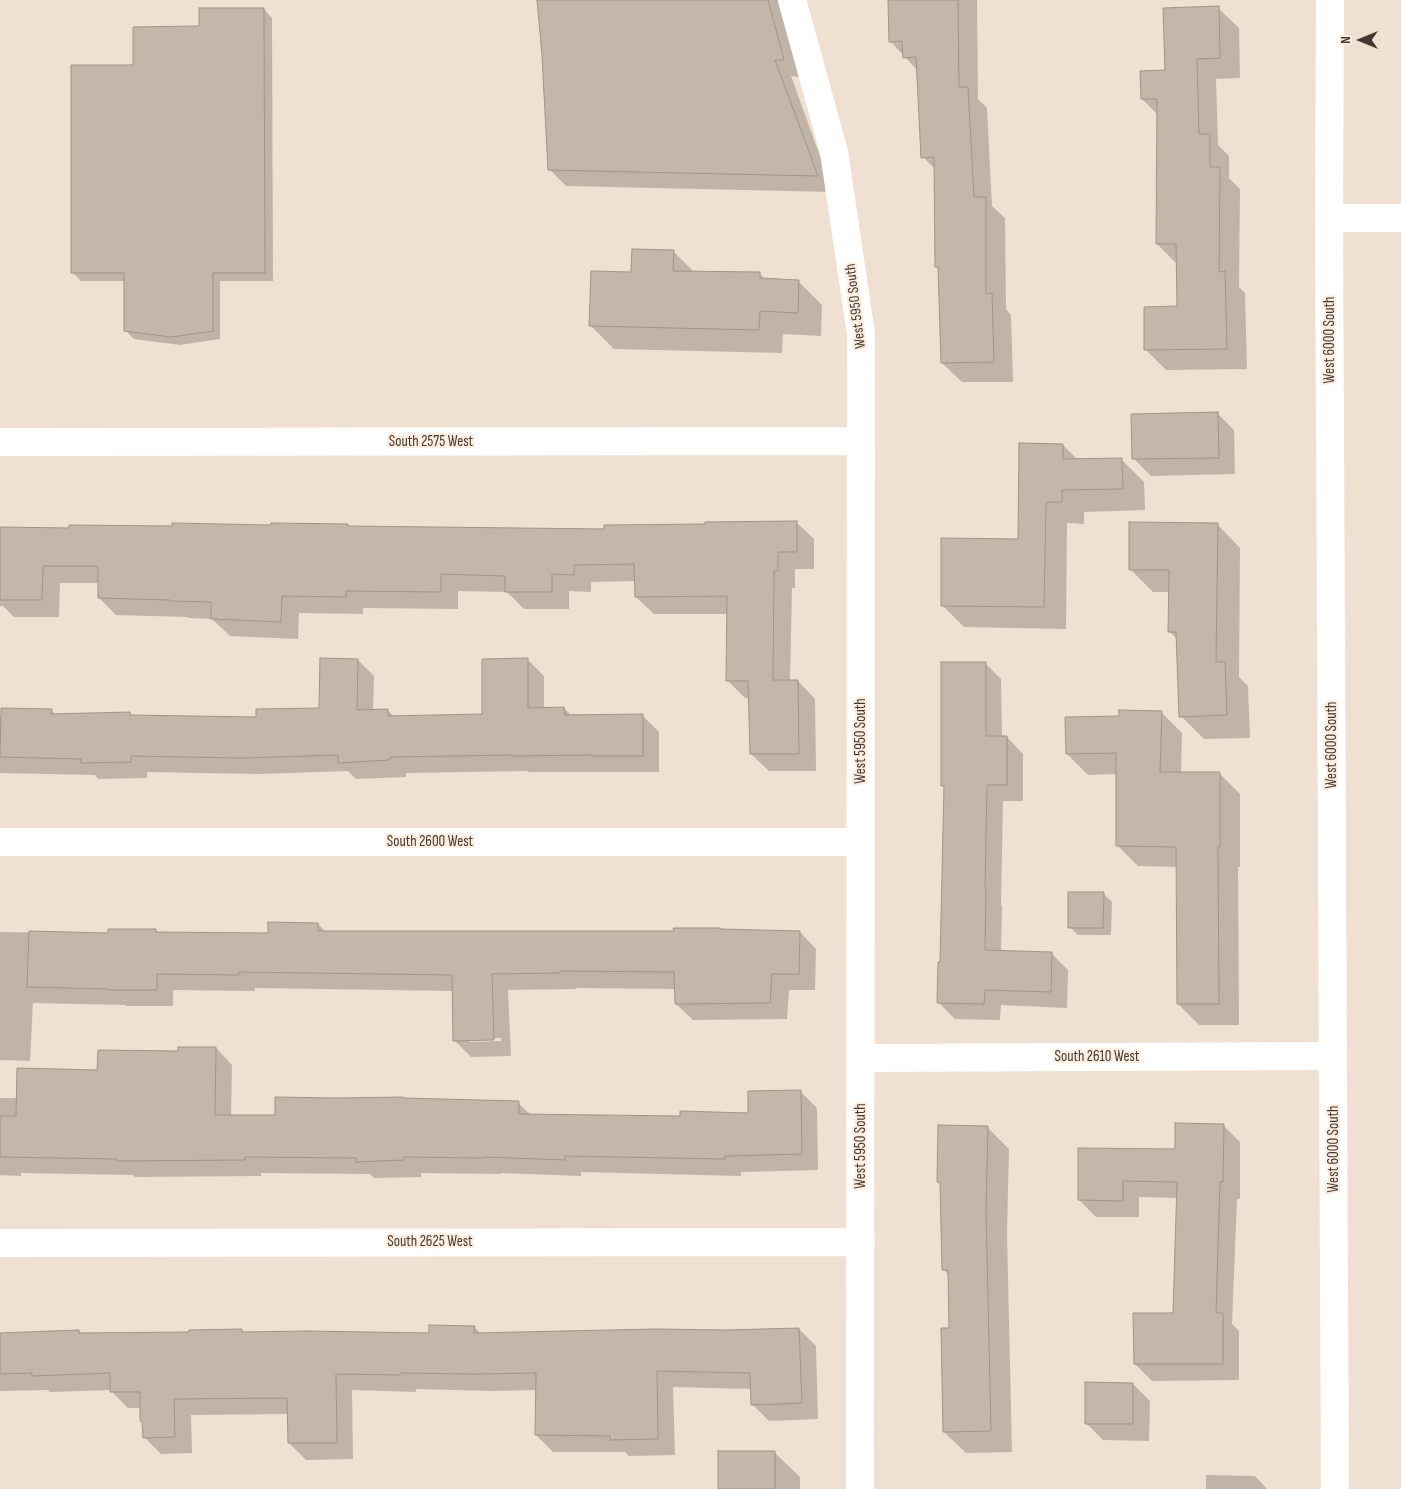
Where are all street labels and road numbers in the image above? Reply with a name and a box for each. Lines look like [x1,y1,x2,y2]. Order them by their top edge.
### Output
street label: West 5950 South [842,262,870,350]
street label: West 6000 South [1321,297,1339,383]
street label: South 2575 West [389,433,473,451]
street label: West 5950 South [852,698,870,784]
street label: West 6000 South [1323,702,1341,788]
street label: South 2600 West [387,833,473,851]
street label: South 2610 West [1055,1048,1139,1066]
street label: West 5950 South [852,1103,870,1189]
street label: West 6000 South [1325,1106,1343,1192]
street label: South 2625 West [387,1233,473,1251]

